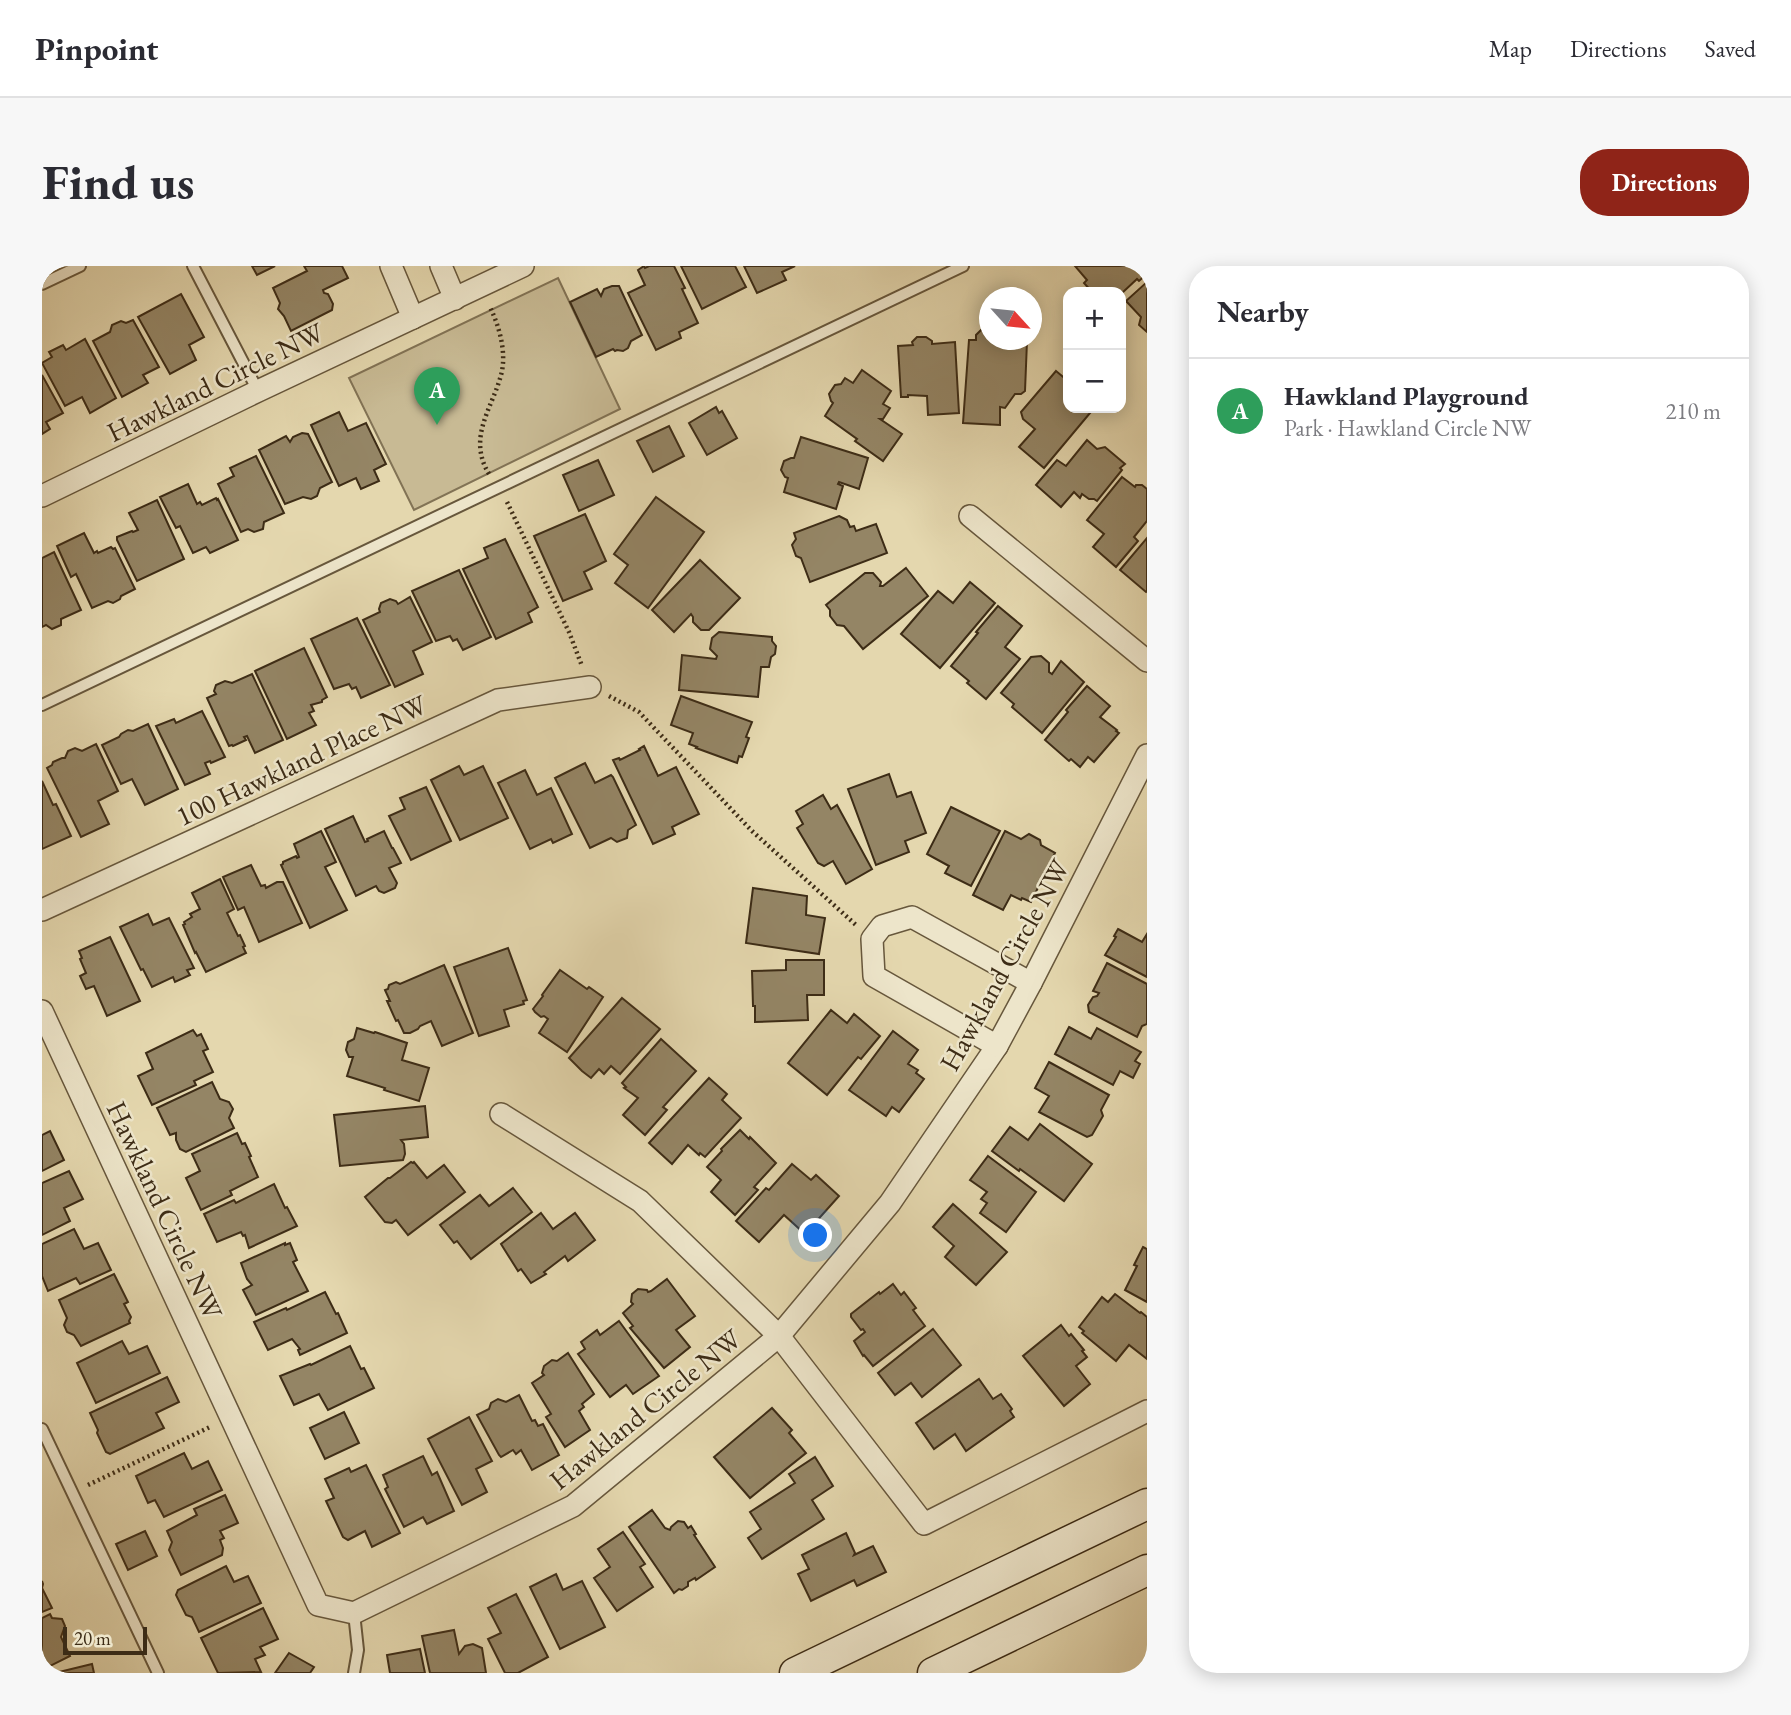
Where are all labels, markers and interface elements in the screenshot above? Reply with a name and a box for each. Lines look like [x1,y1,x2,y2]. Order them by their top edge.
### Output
text: Pinpoint [35,27,158,70]
text: Map [1489,33,1532,64]
text: Directions [1570,33,1667,64]
text: Saved [1705,33,1756,64]
button: Directions [1580,149,1749,216]
text: Find us [42,150,194,214]
north arrow [979,287,1042,350]
map controls [1063,287,1126,413]
button: + [1063,287,1126,350]
text: Nearby [1217,292,1309,331]
street label: Hawkland Circle NW [101,313,330,450]
button: − [1063,350,1126,413]
pin: A [414,367,460,425]
text: Hawkland Playground [1284,379,1529,413]
text: A [1232,396,1248,426]
text: 210 m [1665,396,1721,426]
text: Park · Hawkland Circle NW [1284,413,1531,443]
street label: 100 Hawkland Place NW [170,686,433,834]
street label: Hawkland Circle NW [931,852,1078,1077]
street label: Hawkland Circle NW [99,1095,232,1326]
your location [798,1218,832,1252]
street label: Hawkland Circle NW [542,1320,749,1497]
scale bar [63,1624,147,1656]
text: 20 m [74,1626,111,1651]

